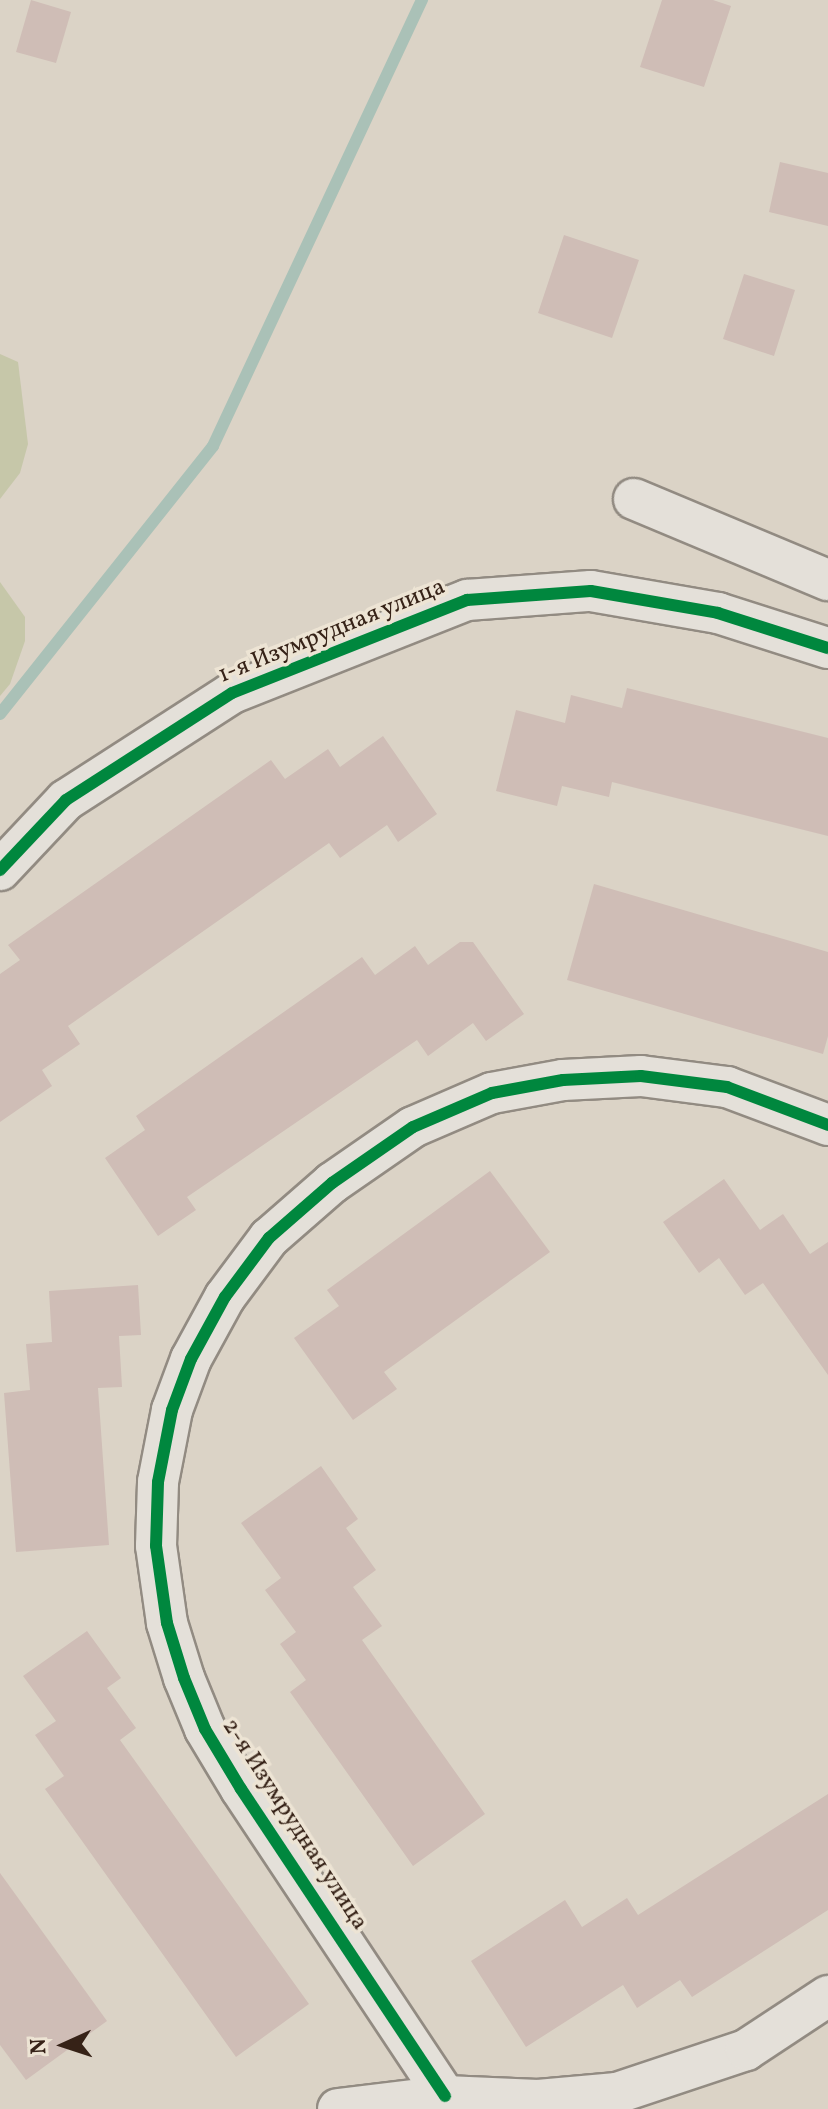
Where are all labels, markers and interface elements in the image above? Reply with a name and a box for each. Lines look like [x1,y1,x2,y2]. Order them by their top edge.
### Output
street label: 1-я Изумрудная улица [214,573,450,691]
street label: 2-я Изумрудная улица [215,1713,373,1937]
north arrow [24,2005,104,2085]
text: N [24,2037,55,2055]

